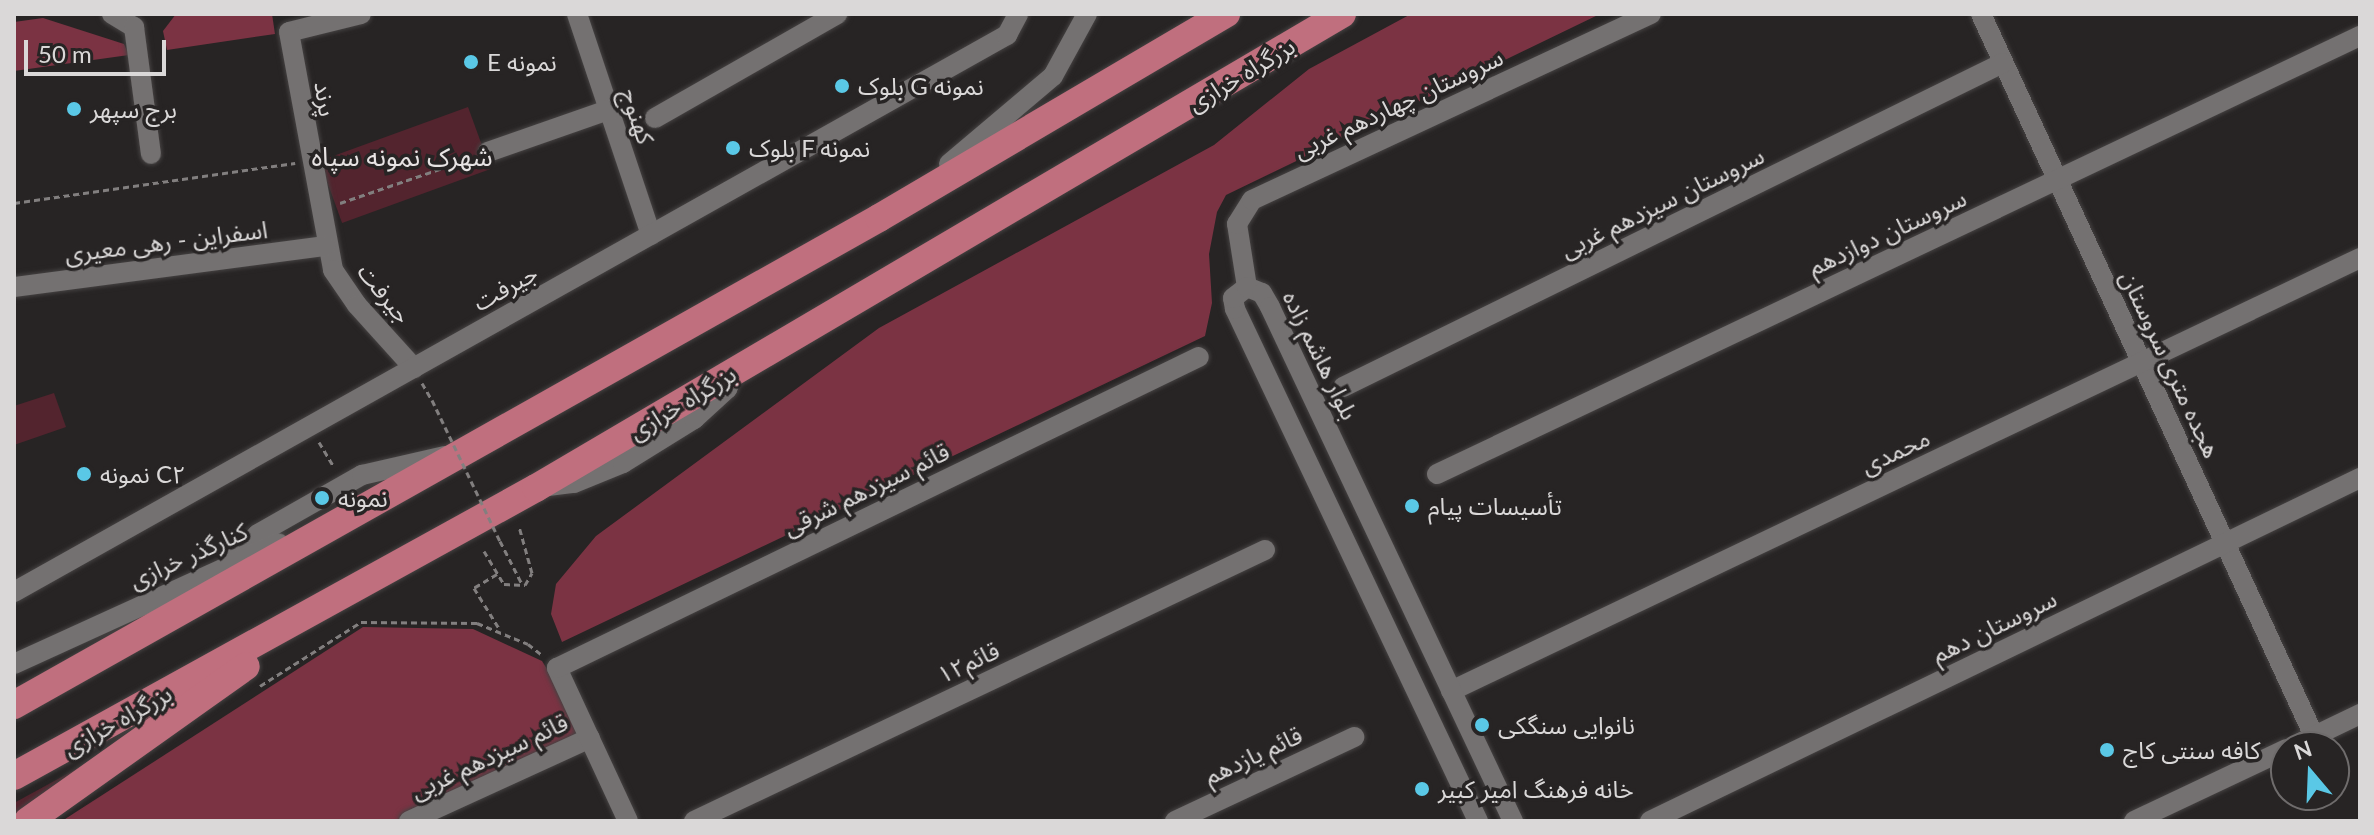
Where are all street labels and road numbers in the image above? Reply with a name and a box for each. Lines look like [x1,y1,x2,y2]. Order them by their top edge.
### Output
street label: بزرگراه خرازی [1182,31,1300,117]
street label: سروستان چهاردهم غربی [1289,42,1507,164]
street label: پرند [309,79,343,119]
street label: كهنوج [615,84,661,148]
street label: سروستان سیزدهم غربی [1556,140,1768,264]
street label: سروستان دوازدهم [1803,183,1971,281]
street label: اسفراين - رهی معیری [63,214,269,268]
street label: جیرفت [352,257,418,329]
street label: جيرفت [468,258,542,316]
street label: هجده متری سروستان [2115,266,2227,462]
street label: بلوار هاشم زاده [1277,286,1365,424]
street label: بزرگراه خرازی [623,359,741,445]
street label: محمدی [1856,423,1934,479]
street label: قائم سیزدهم شرقی [778,436,954,542]
street label: کنارگذر خرازی [124,516,252,594]
street label: سروستان دهم [1927,583,2061,669]
street label: قائم۱۲ [932,635,1004,689]
street label: بزرگراه خرازی [58,678,176,762]
street label: قائم سیزدهم غربی [406,707,572,805]
street label: قائم یازدهم [1199,720,1307,790]

